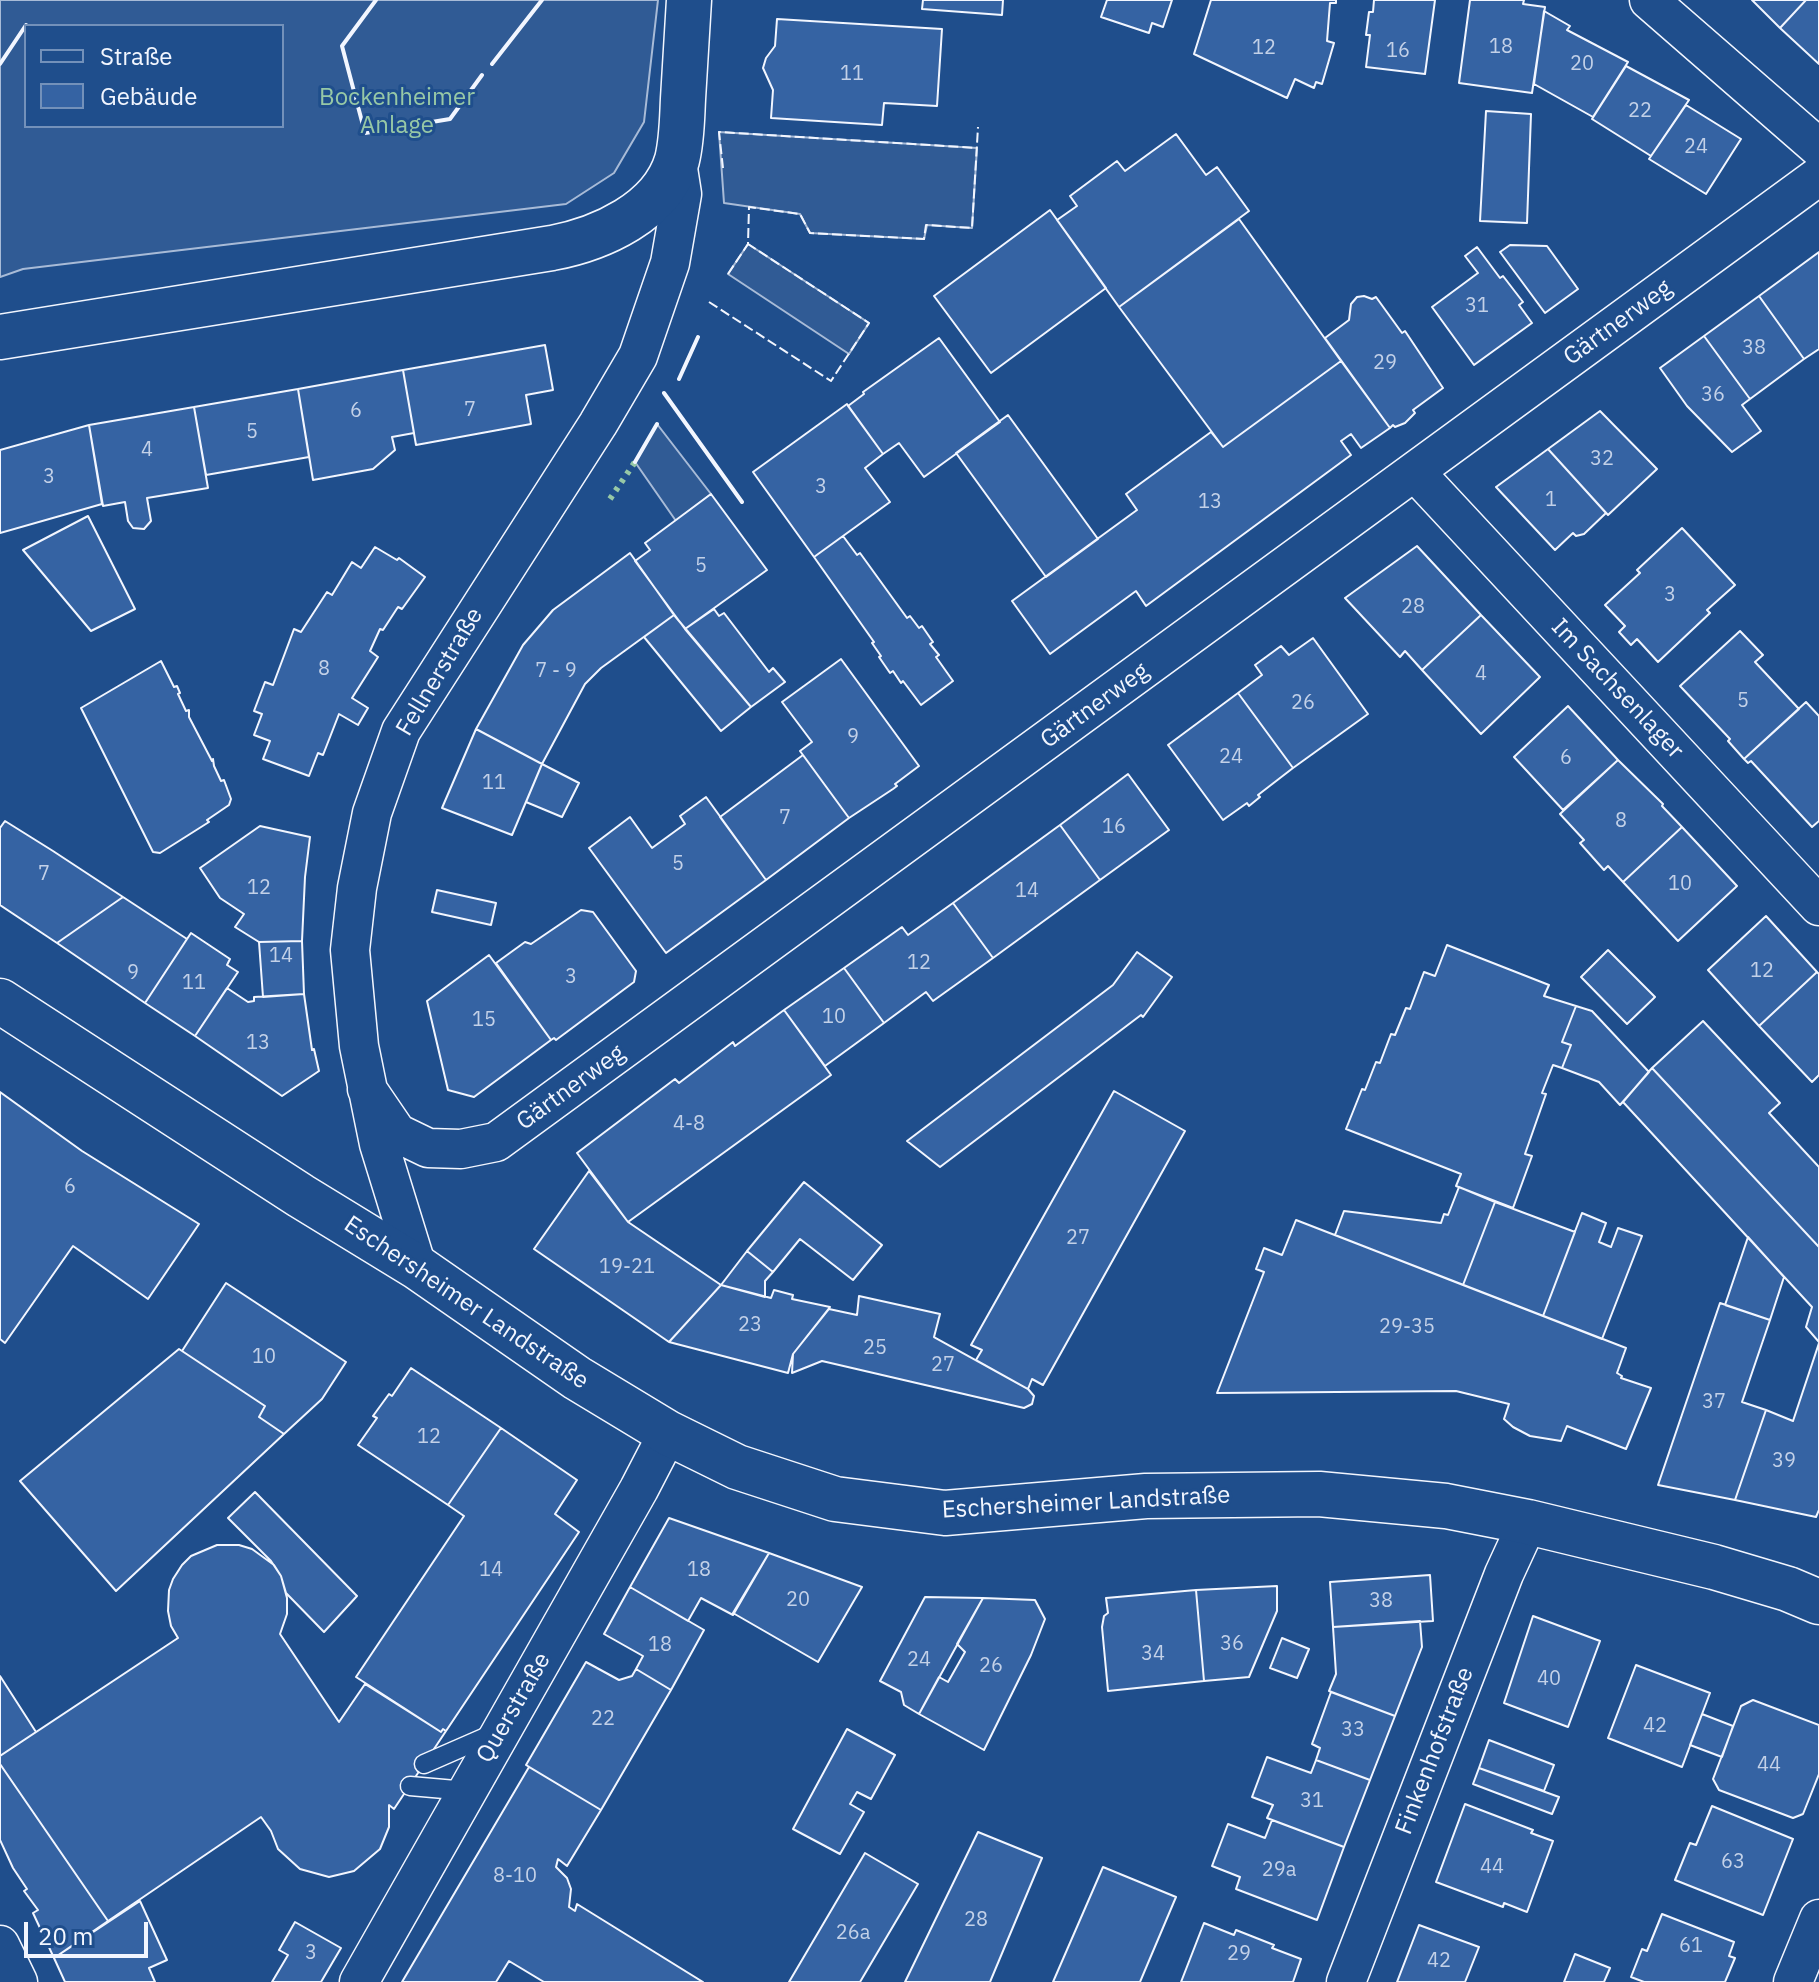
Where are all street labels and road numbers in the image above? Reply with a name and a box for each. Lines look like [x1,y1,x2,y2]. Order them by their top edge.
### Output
street label: Gärtnerweg [1558,274,1678,372]
street label: Fellnerstraße [390,603,490,741]
street label: Im Sachsenlager [1545,613,1689,765]
street label: Gärtnerweg [1035,657,1155,755]
street label: Gärtnerweg [511,1039,631,1137]
street label: Eschersheimer Landstraße [338,1210,594,1396]
street label: Eschersheimer Landstraße [941,1481,1231,1525]
street label: Querstraße [471,1648,557,1768]
street label: Finkenhofstraße [1390,1663,1480,1839]

